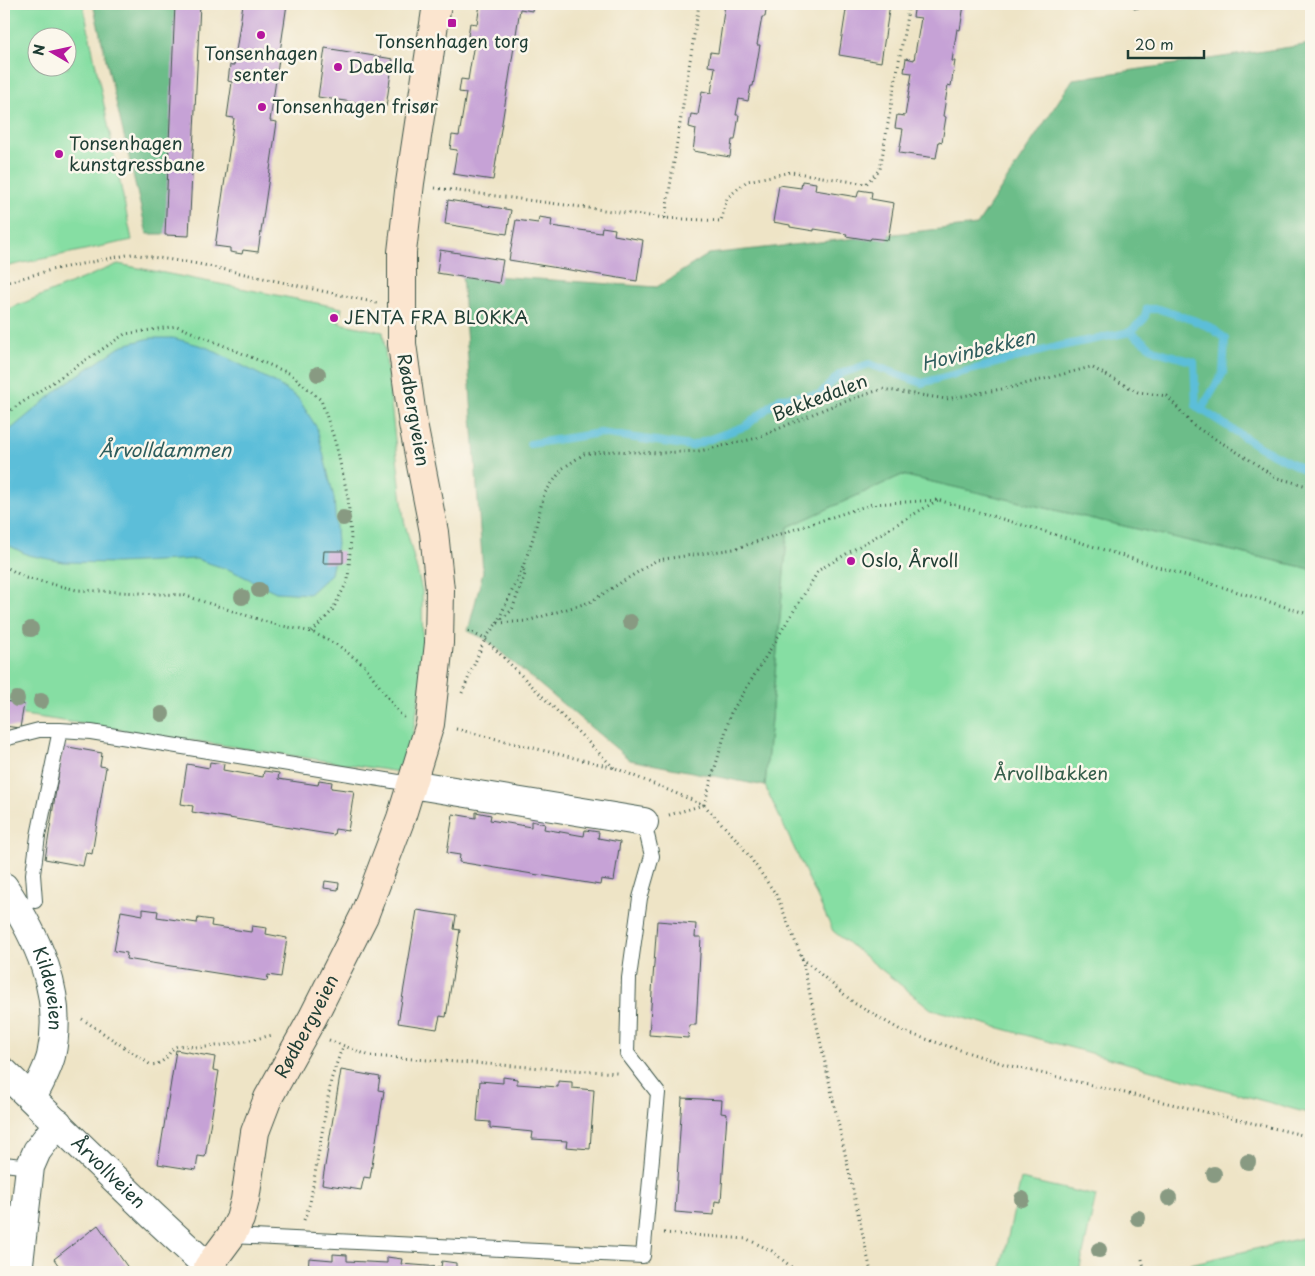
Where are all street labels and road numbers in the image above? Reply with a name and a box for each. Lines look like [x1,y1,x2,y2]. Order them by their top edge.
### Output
street label: Rødbergveien [391,351,438,468]
street label: Bekkedalen [768,366,871,427]
street label: Kildeveien [27,942,70,1031]
street label: Rødbergveien [267,969,344,1083]
street label: Årvollveien [66,1129,153,1214]

